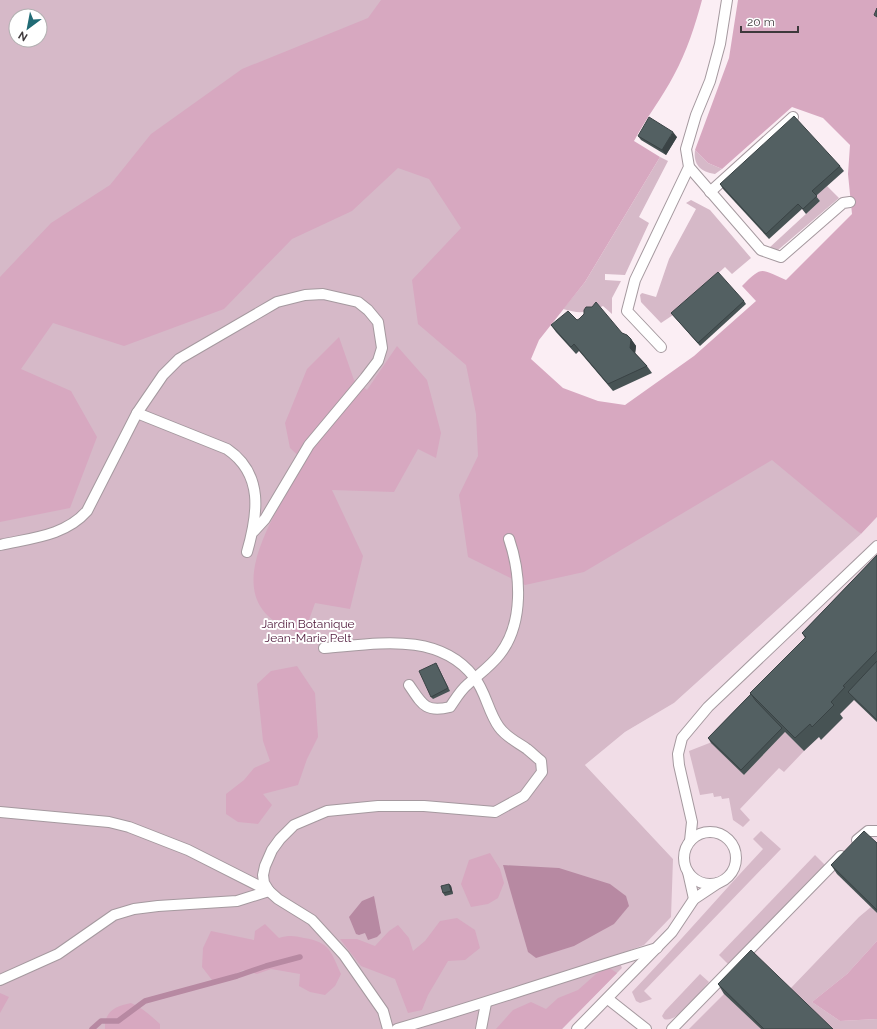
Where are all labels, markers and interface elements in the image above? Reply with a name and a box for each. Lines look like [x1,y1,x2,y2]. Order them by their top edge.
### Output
north arrow [8,8,48,48]
scale bar [741,8,798,34]
text: 20 m [747,15,775,29]
text: N [16,28,30,44]
park label: Jardin Botanique Jean-Marie Pelt [261,617,355,645]

